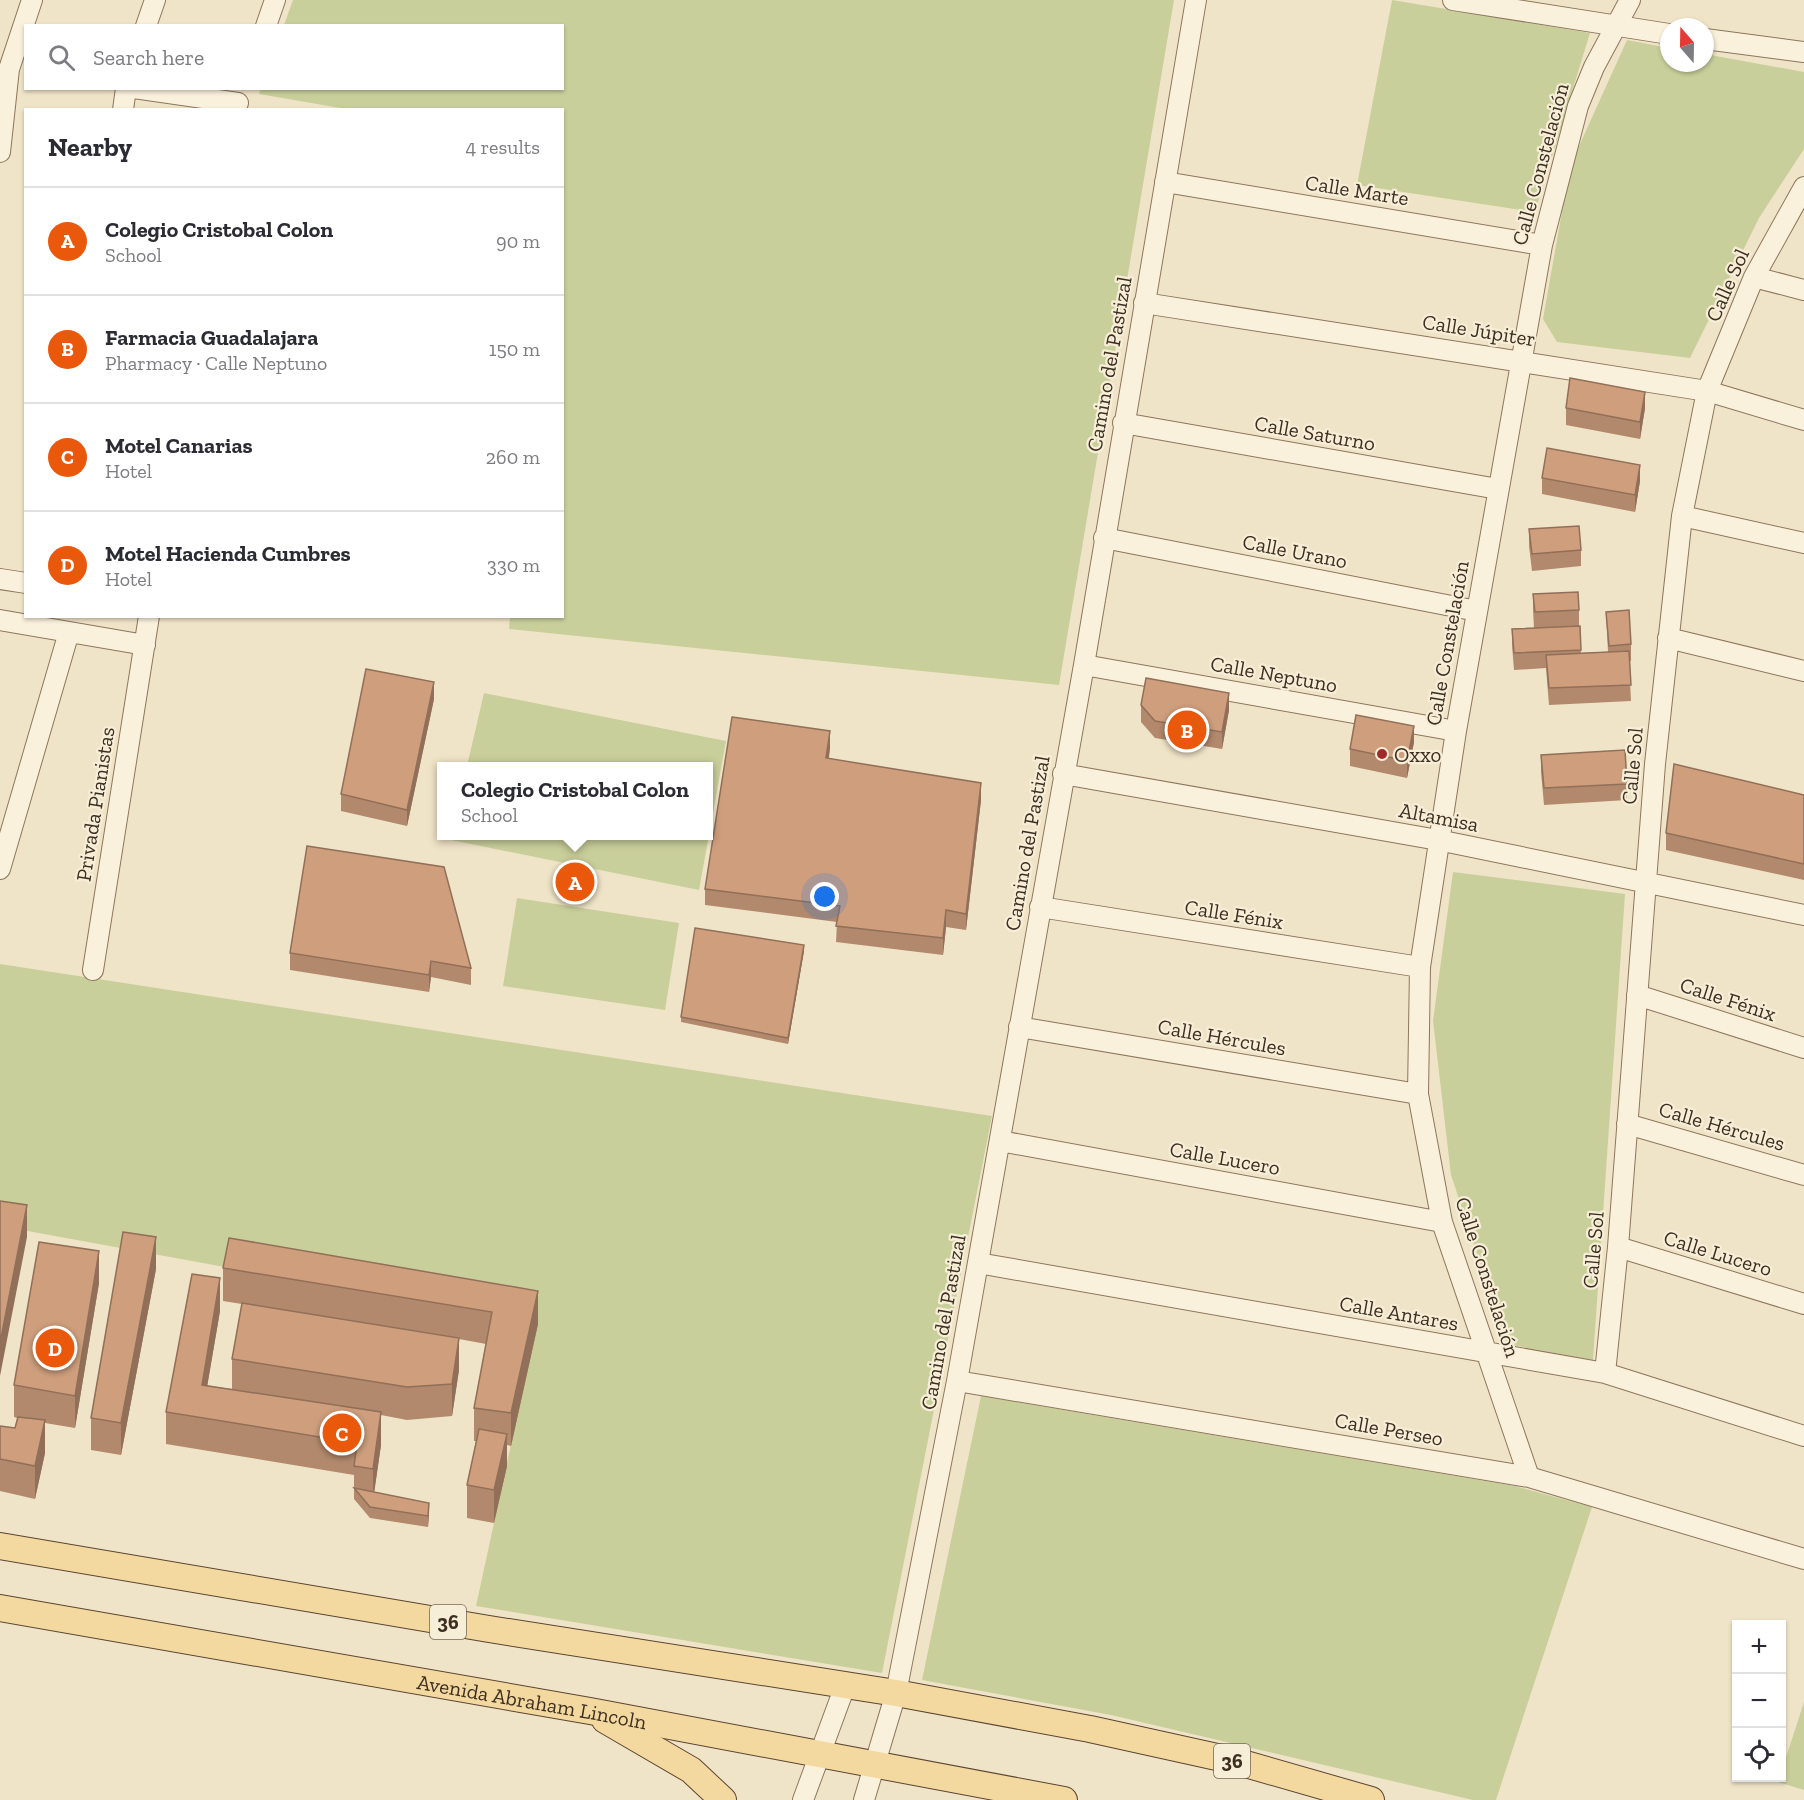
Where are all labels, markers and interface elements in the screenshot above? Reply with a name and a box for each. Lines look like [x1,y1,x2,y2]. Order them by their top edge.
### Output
north arrow [1660,18,1714,72]
search box [24,24,564,90]
icon: search [45,41,78,74]
text: Search here [93,44,204,71]
street label: Calle Constelación [1506,80,1574,248]
text: Nearby [48,131,132,163]
text: 4 results [465,135,540,159]
street label: Calle Marte [1303,169,1411,211]
text: Colegio Cristobal Colon [105,216,333,243]
text: A [61,229,74,253]
text: 90 m [496,229,540,253]
text: School [105,243,162,267]
street label: Calle Sol [1700,244,1754,325]
street label: Camino del Pastizal [1081,274,1137,454]
street label: Calle Júpiter [1421,309,1537,351]
text: Farmacia Guadalajara [105,324,318,351]
text: B [61,337,74,361]
text: 150 m [489,337,540,361]
text: Pharmacy · Calle Neptuno [105,351,327,375]
street label: Calle Saturno [1253,410,1377,456]
text: Motel Canarias [105,432,253,459]
text: C [61,445,74,469]
text: 260 m [486,445,540,469]
text: Hotel [105,459,152,483]
street label: Calle Urano [1241,529,1349,573]
text: Motel Hacienda Cumbres [105,540,351,567]
text: D [61,553,74,577]
text: 330 m [487,553,540,577]
street label: Calle Constelación [1420,559,1474,727]
text: Hotel [105,567,152,591]
street label: Calle Neptuno [1209,651,1339,697]
pin: B [1168,708,1206,752]
street label: Privada Pianistas [70,725,120,883]
street label: Calle Sol [1616,726,1648,805]
place label: Oxxo [1394,742,1441,767]
marker: Oxxo [1375,747,1389,761]
street label: Camino del Pastizal [999,753,1055,933]
popup [437,762,713,840]
text: Colegio Cristobal Colon [461,776,689,803]
street label: Altamisa [1397,797,1481,837]
text: School [461,803,518,827]
pin: A [556,860,594,904]
your location [810,882,839,911]
street label: Calle Fénix [1183,894,1285,934]
street label: Calle Fénix [1677,972,1779,1026]
street label: Calle Hércules [1156,1013,1288,1061]
street label: Calle Hércules [1656,1096,1788,1156]
street label: Calle Lucero [1168,1136,1282,1180]
street label: Calle Constelación [1450,1194,1526,1360]
street label: Calle Sol [1577,1210,1609,1289]
street label: Calle Lucero [1661,1225,1775,1281]
street label: Camino del Pastizal [915,1232,971,1412]
street label: Calle Antares [1338,1290,1460,1336]
pin: D [36,1326,74,1370]
street label: Calle Perseo [1333,1407,1445,1451]
pin: C [322,1410,362,1456]
road number: 36 [430,1605,466,1639]
map controls [1732,1620,1786,1782]
button: + [1732,1620,1786,1674]
street label: Avenida Abraham Lincoln [415,1669,649,1734]
button: − [1732,1674,1786,1728]
button: locate [1732,1728,1786,1782]
road number: 36 [1214,1744,1250,1778]

